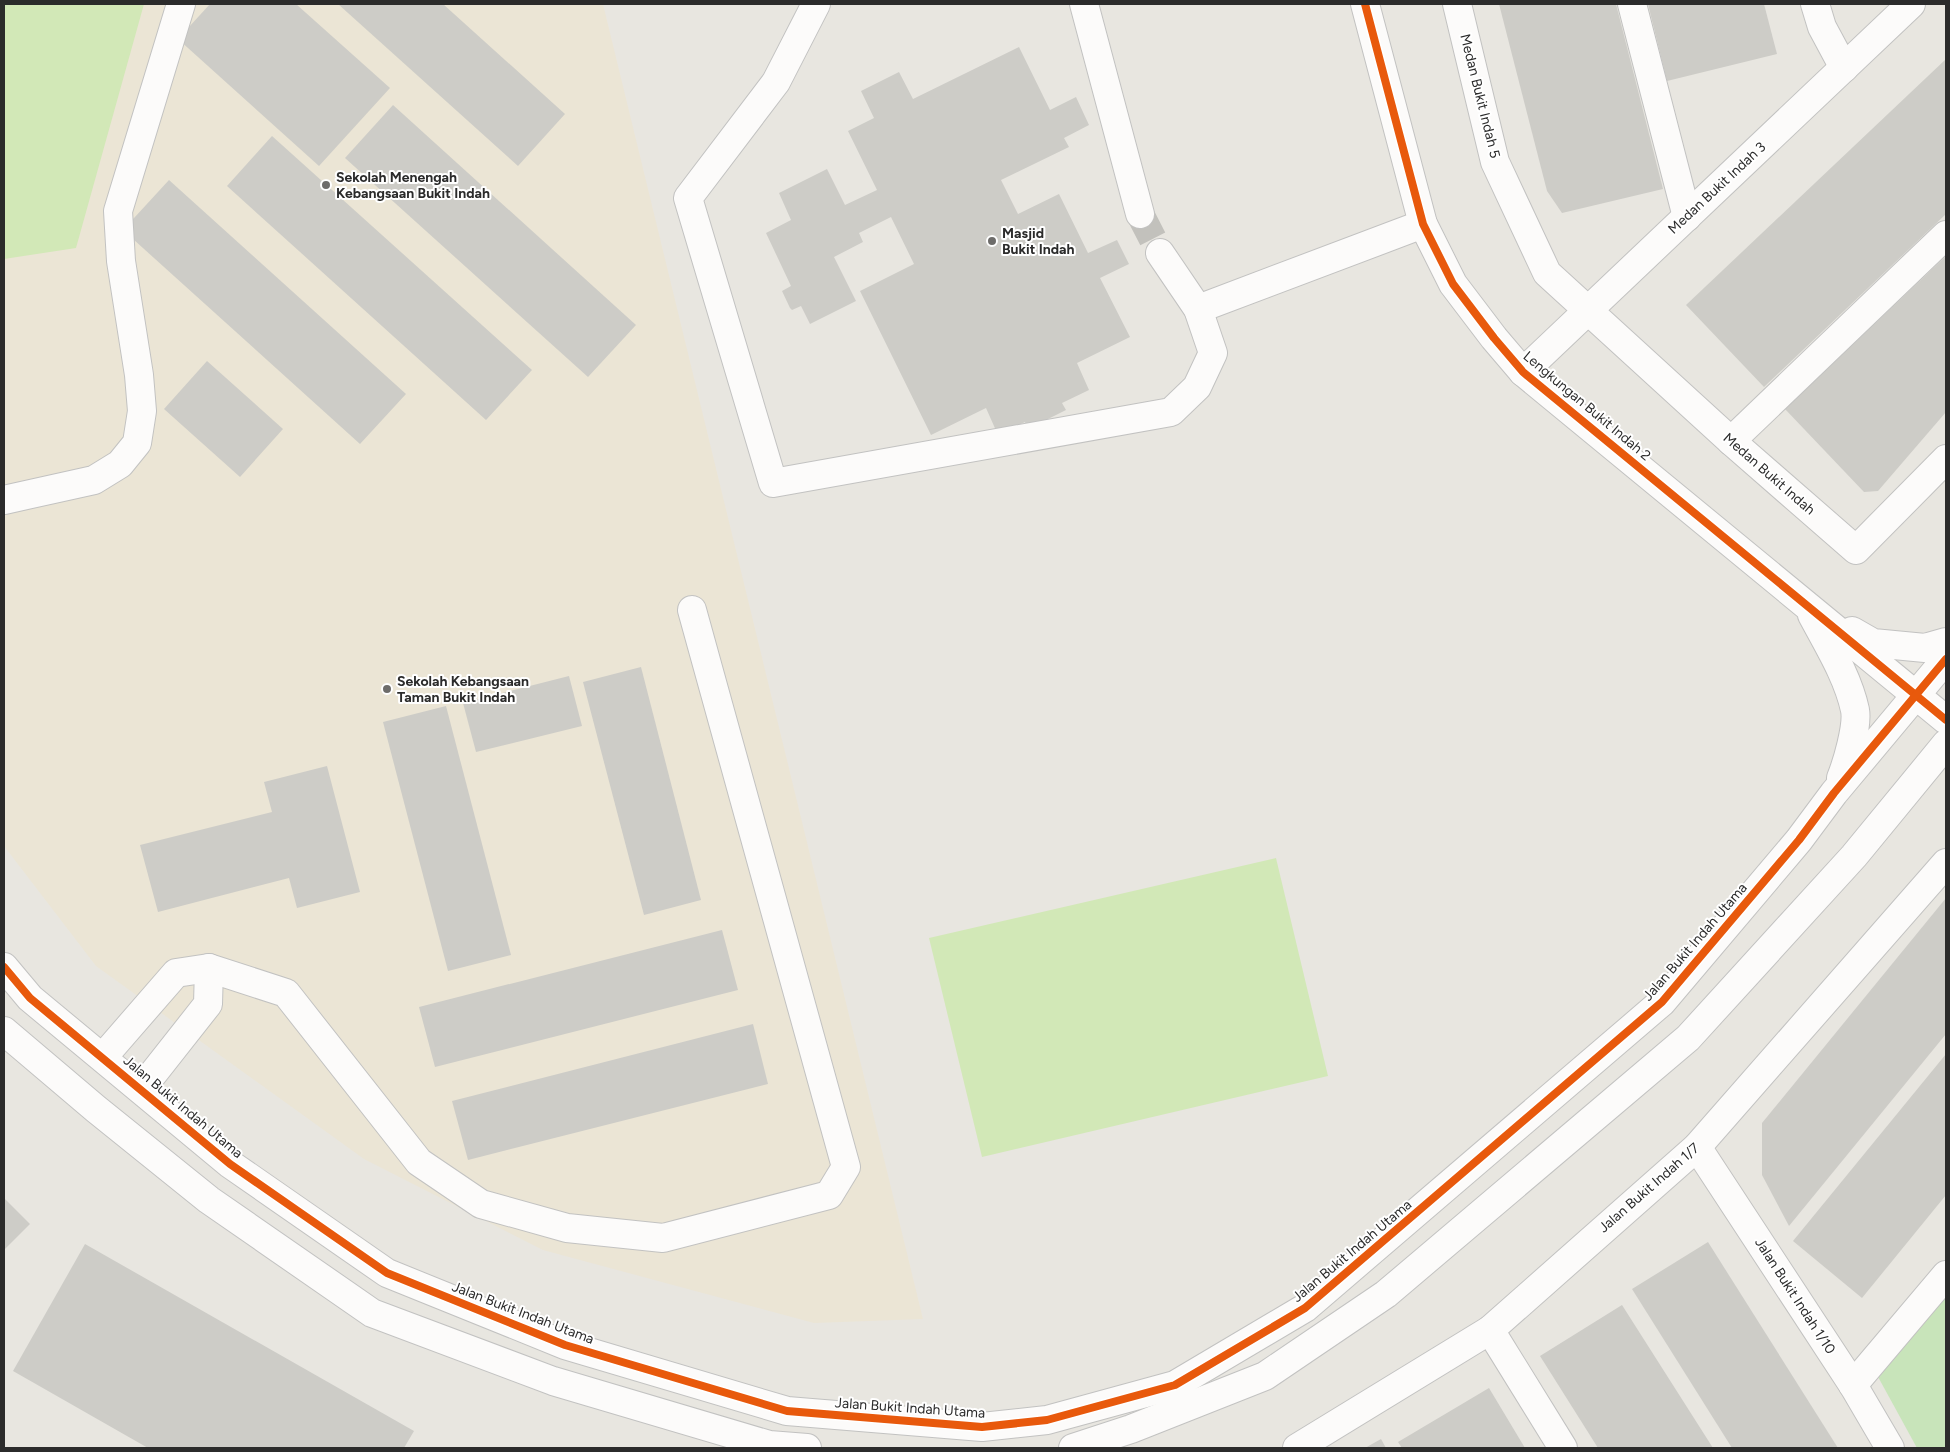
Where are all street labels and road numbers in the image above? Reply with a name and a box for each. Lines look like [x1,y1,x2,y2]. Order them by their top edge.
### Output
street label: Medan Bukit Indah 5 [1456,32,1504,160]
street label: Medan Bukit Indah 3 [1665,138,1769,238]
street label: Lengkungan Bukit Indah 2 [1520,348,1654,464]
street label: Medan Bukit Indah [1720,430,1818,519]
street label: Jalan Bukit Indah Utama [1639,880,1751,1004]
street label: Jalan Bukit Indah Utama [120,1052,246,1162]
street label: Jalan Bukit Indah 1/7 [1595,1139,1703,1236]
street label: Jalan Bukit Indah Utama [1289,1196,1415,1306]
street label: Jalan Bukit Indah 1/10 [1751,1235,1839,1357]
street label: Jalan Bukit Indah Utama [450,1278,596,1348]
street label: Jalan Bukit Indah Utama [834,1394,986,1422]

